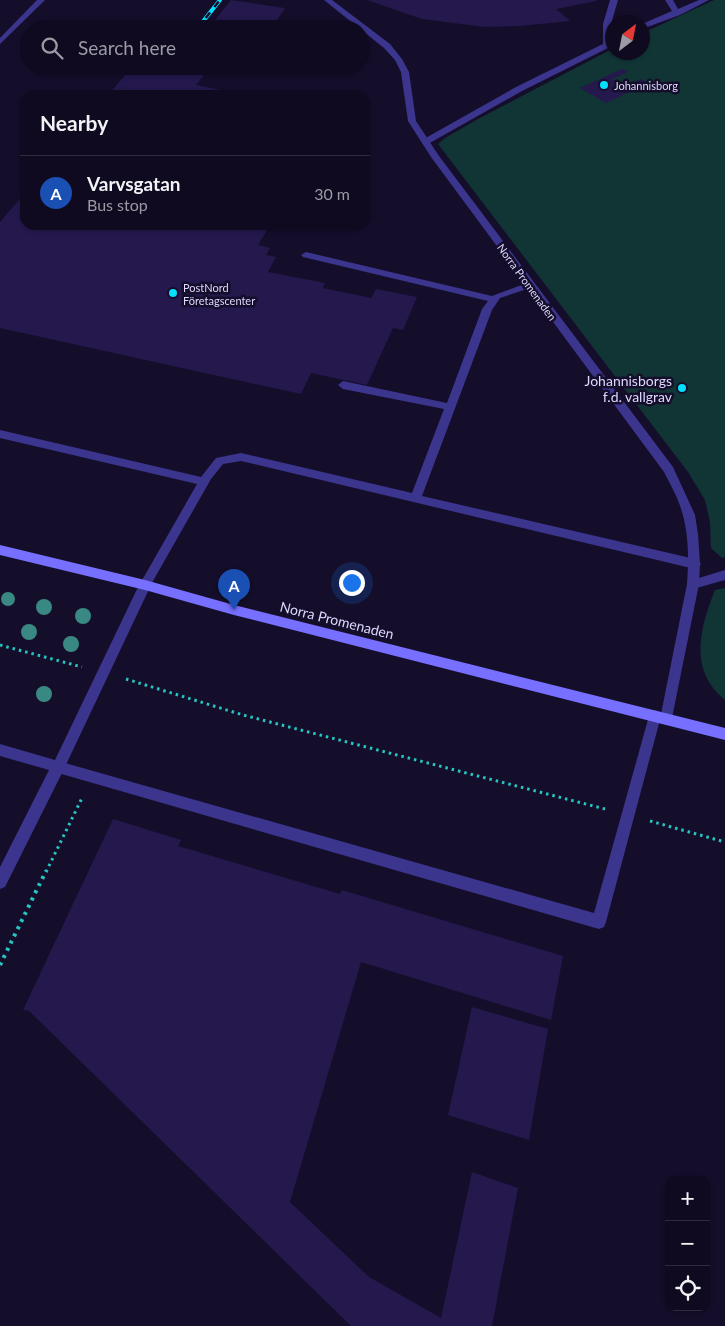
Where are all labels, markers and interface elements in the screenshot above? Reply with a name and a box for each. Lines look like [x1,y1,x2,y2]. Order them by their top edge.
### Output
north arrow [605,15,650,60]
search box [20,20,370,75]
icon: search [38,34,66,62]
text: Search here [78,36,176,59]
marker: Johannisborg [598,79,610,91]
place label: Johannisborg [614,79,678,92]
text: Nearby [40,110,108,135]
text: Varvsgatan [87,172,181,195]
text: A [50,184,62,203]
text: 30 m [314,184,350,203]
text: Bus stop [87,195,148,214]
street label: Norra Promenaden [495,241,559,323]
place label: PostNord Företagscenter [183,281,255,307]
marker: PostNord Företagscenter [167,287,179,299]
place label: Johannisborgs f.d. vallgrav [585,372,673,405]
marker: Johannisborgs f.d. vallgrav [676,382,688,394]
pin: A [218,569,250,610]
your location [339,570,365,596]
street label: Norra Promenaden [278,598,396,642]
map controls [665,1176,710,1311]
button: + [665,1176,710,1221]
button: − [665,1221,710,1266]
button: locate [665,1266,710,1311]

